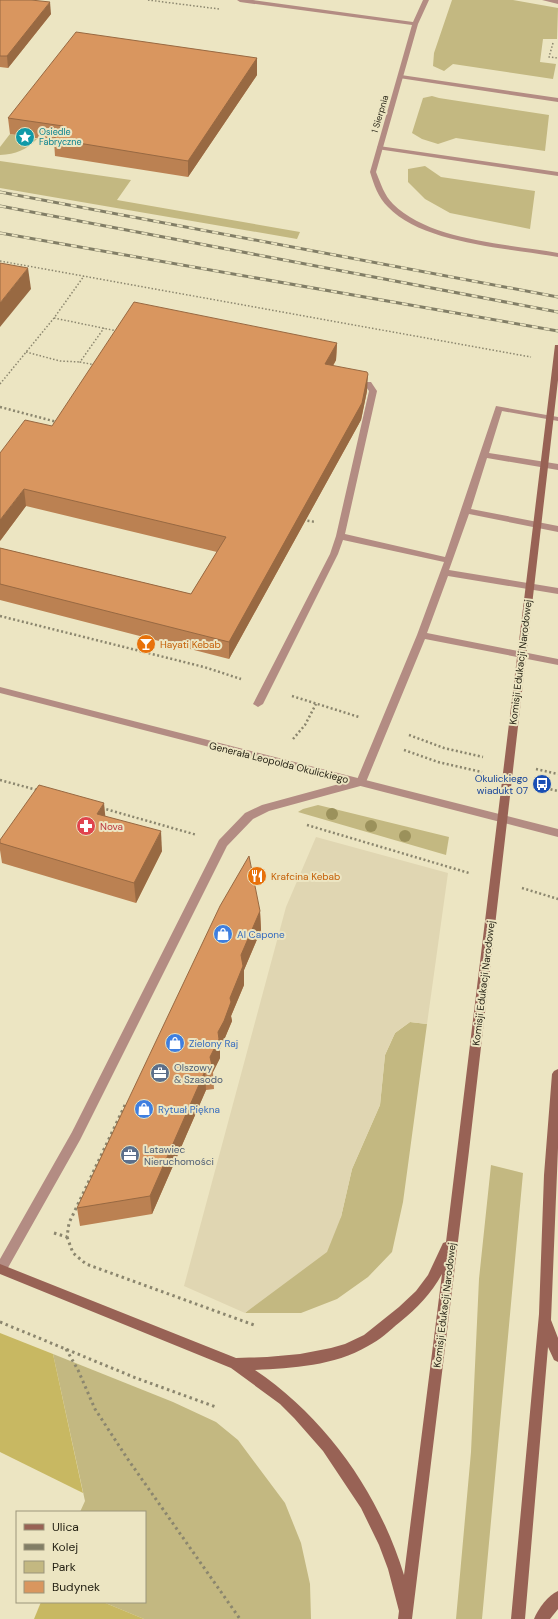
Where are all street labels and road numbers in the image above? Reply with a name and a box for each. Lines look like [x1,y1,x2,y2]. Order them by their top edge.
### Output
street label: 1 Sierpnia [369,94,391,134]
street label: Komisji Edukacji Narodowej [506,599,535,725]
street label: Generała Leopolda Okulickiego [208,739,350,786]
street label: Komisji Edukacji Narodowej [469,920,498,1046]
street label: Komisji Edukacji Narodowej [430,1242,459,1368]

